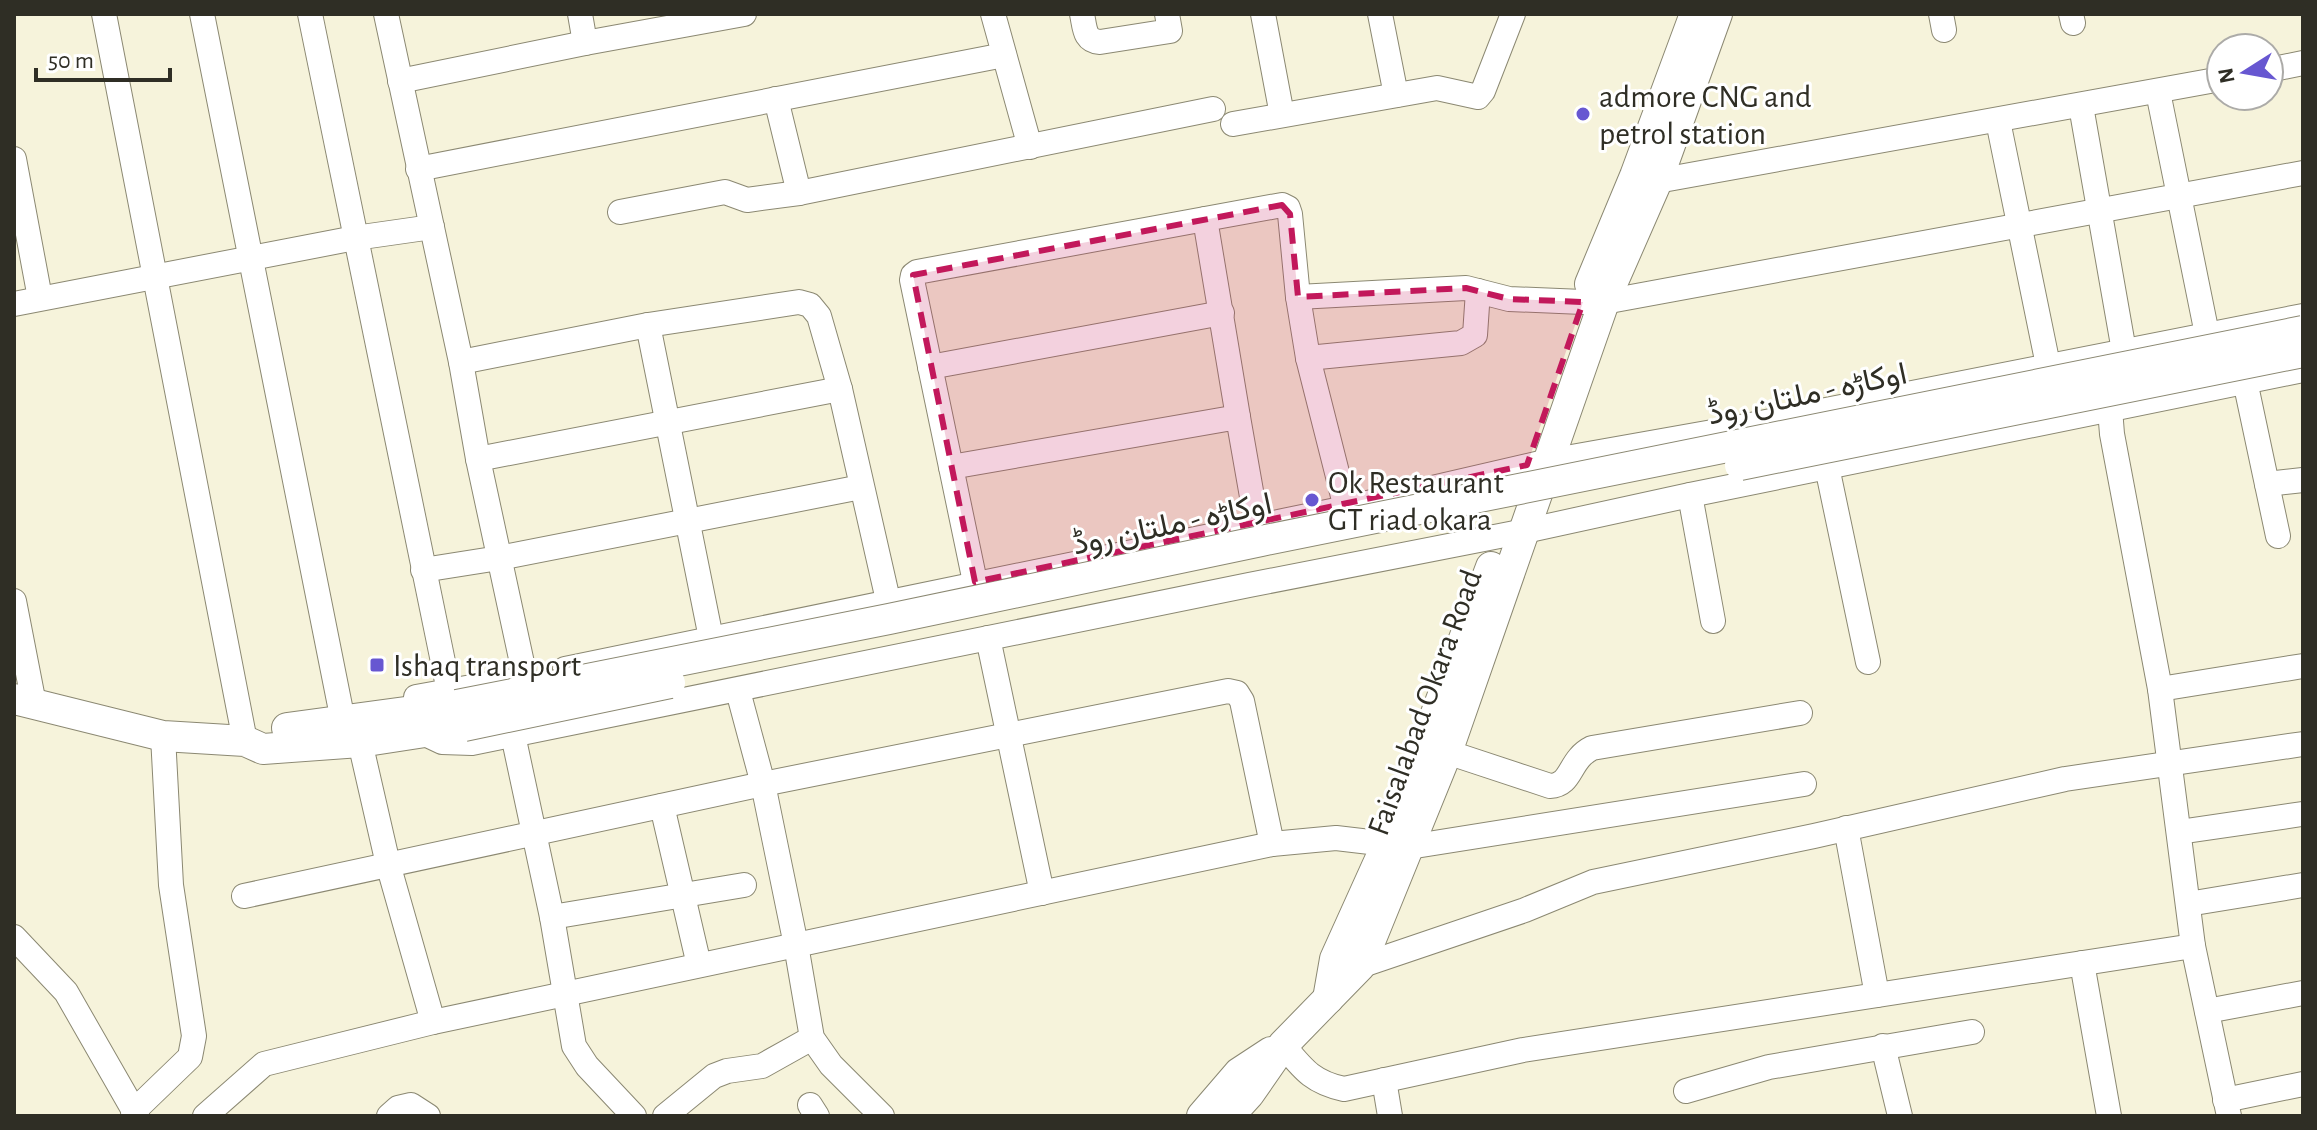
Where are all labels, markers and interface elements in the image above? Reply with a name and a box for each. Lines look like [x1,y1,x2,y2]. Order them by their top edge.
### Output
scale bar [36,32,170,82]
north arrow [2205,32,2285,112]
text: 50 m [48,49,94,73]
text: N [2214,66,2239,85]
place label: admore CNG and petrol station [1599,81,1812,150]
marker: admore CNG and petrol station [1574,105,1592,123]
street label: اوکاڑہ - ملتان روڈ [1704,356,1910,434]
place label: Ok Restaurant GT riad okara [1328,467,1504,536]
street label: اوکاڑہ - ملتان روڈ [1069,486,1275,564]
marker: Ok Restaurant GT riad okara [1303,491,1321,509]
street label: Faisalabad Okara Road [1362,565,1488,840]
place label: Ishaq transport [393,650,581,682]
marker: Ishaq transport [368,656,386,674]

